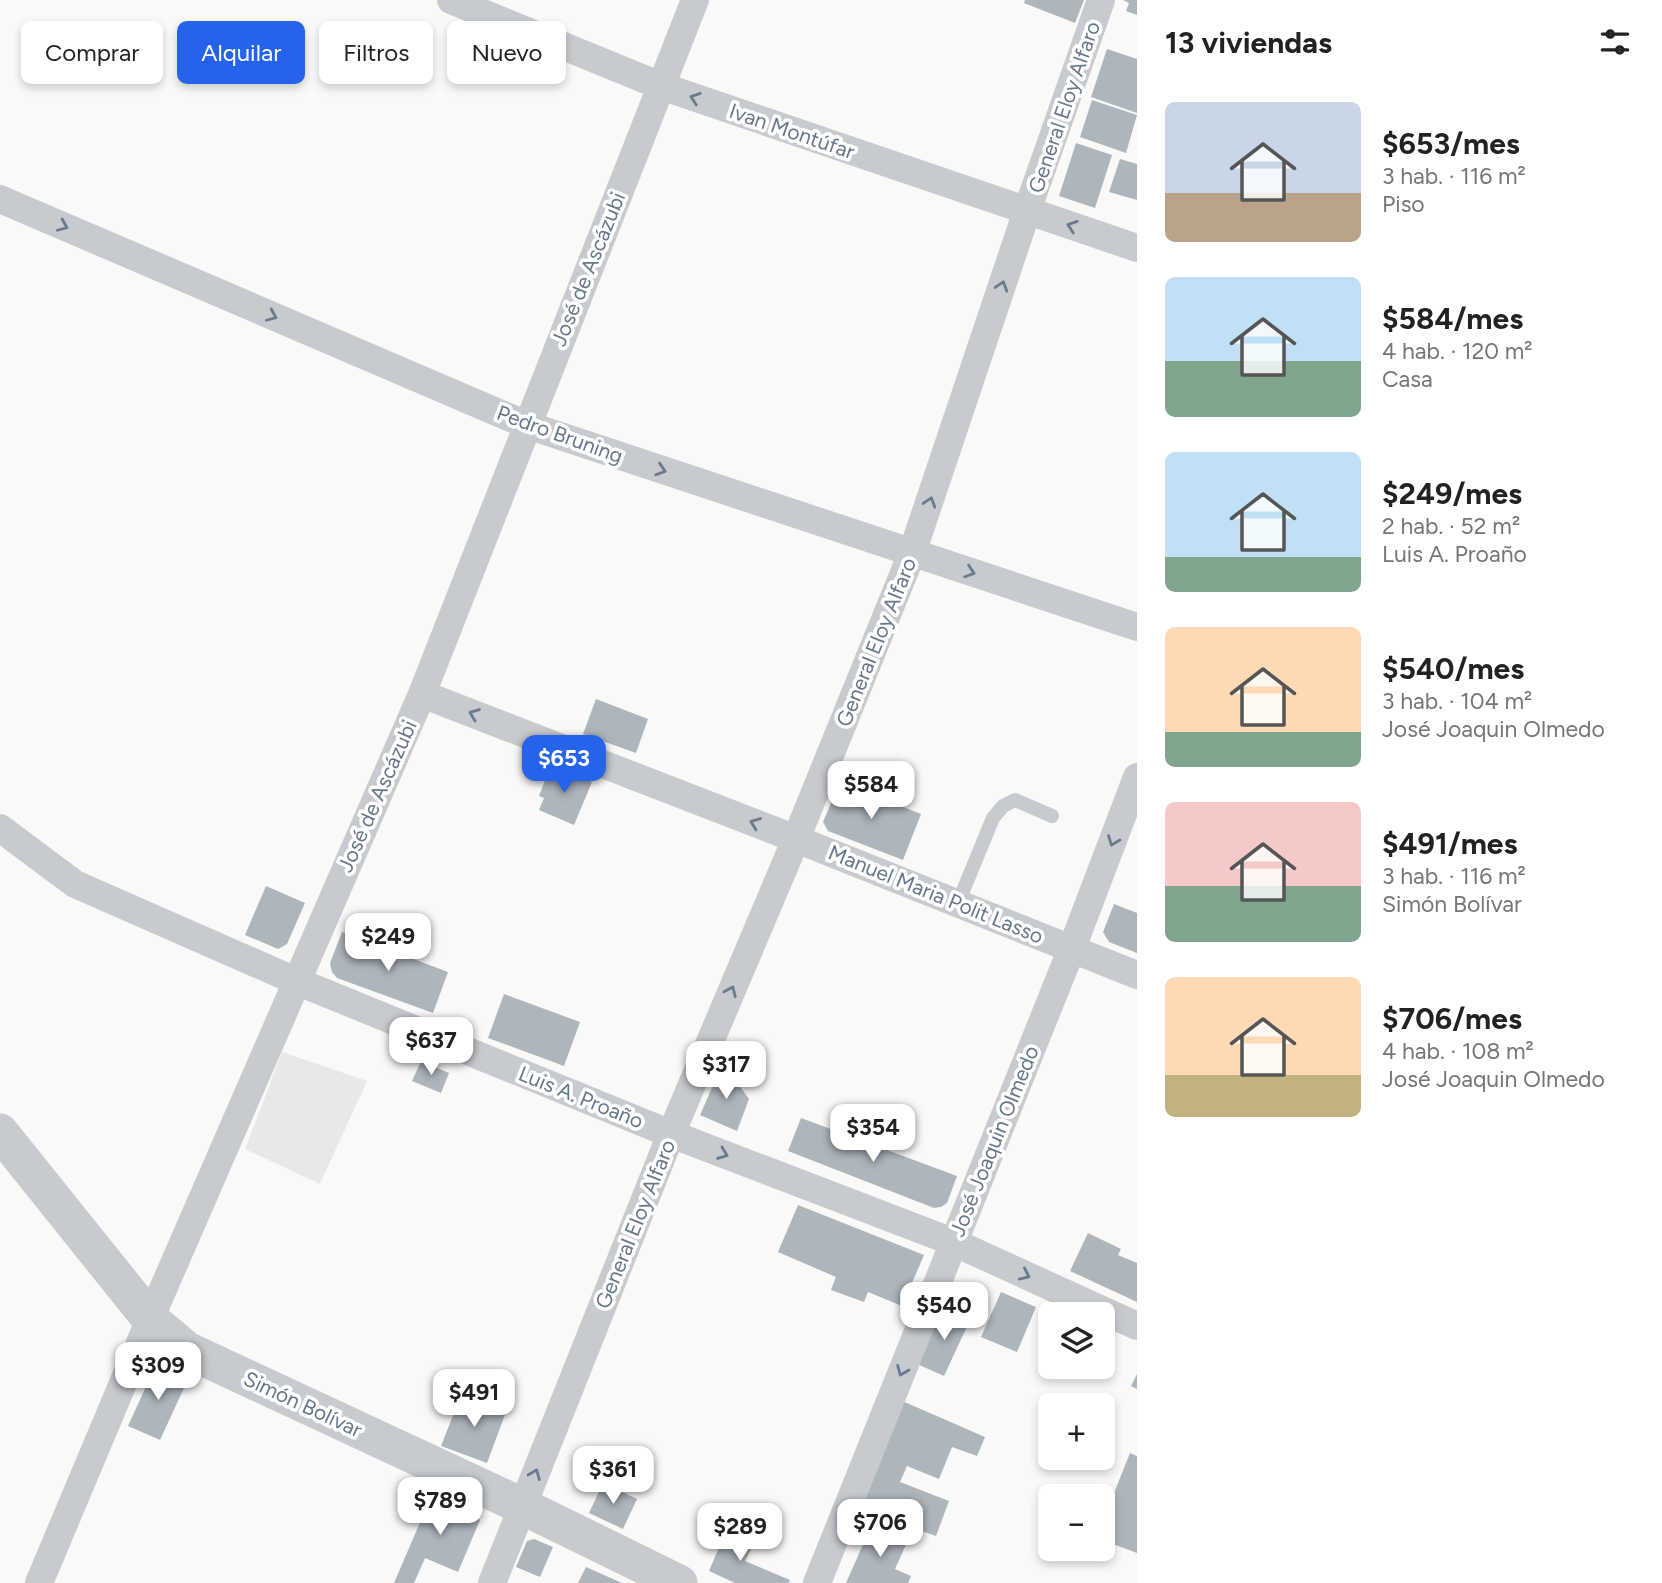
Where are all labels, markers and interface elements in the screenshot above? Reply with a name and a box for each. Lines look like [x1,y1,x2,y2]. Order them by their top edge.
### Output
street label: General Eloy Alfaro [1023,18,1105,196]
chip: Comprar [21,21,163,84]
chip: Alquilar [177,21,305,84]
chip: Filtros [319,21,433,84]
chip: Nuevo [447,21,566,84]
icon: filters [1596,23,1634,61]
text: 13 viviendas [1165,24,1332,61]
one-way arrow [689,92,701,106]
street label: Ivan Montúfar [726,98,858,164]
text: $653/mes [1382,125,1520,162]
icon: home [1221,130,1305,214]
text: 3 hab. · 116 m² [1382,162,1526,190]
street label: José de Ascázubi [546,188,630,350]
text: Piso [1382,190,1425,218]
one-way arrow [55,218,68,232]
one-way arrow [1067,220,1079,234]
one-way arrow [994,281,1008,293]
text: $584/mes [1382,300,1523,337]
icon: home [1221,305,1305,389]
one-way arrow [265,307,277,321]
text: 4 hab. · 120 m² [1382,337,1533,365]
text: Casa [1382,365,1433,393]
street label: Pedro Bruning [493,400,627,468]
one-way arrow [655,461,667,476]
text: $249/mes [1382,475,1522,512]
icon: home [1221,480,1305,564]
one-way arrow [921,496,936,508]
text: 2 hab. · 52 m² [1382,512,1520,540]
text: Luis A. Proaño [1382,540,1527,568]
street label: General Eloy Alfaro [831,554,921,730]
one-way arrow [964,564,976,578]
text: $540/mes [1382,650,1524,687]
icon: home [1221,655,1305,739]
text: 3 hab. · 104 m² [1382,687,1532,715]
one-way arrow [469,709,481,723]
text: José Joaquin Olmedo [1382,715,1605,743]
street label: José de Ascázubi [332,716,422,876]
pin: $653 [523,736,605,795]
text: $653 [538,744,590,772]
pin: $584 [830,762,912,821]
text: $584 [844,770,898,798]
one-way arrow [749,817,761,831]
text: $491/mes [1382,825,1517,862]
icon: home [1221,830,1305,914]
one-way arrow [1107,834,1121,846]
street label: Manuel Maria Polit Lasso [825,839,1047,949]
text: 3 hab. · 116 m² [1382,862,1526,890]
text: Simón Bolívar [1382,890,1522,918]
pin: $249 [347,914,429,973]
text: $249 [361,922,415,950]
one-way arrow [723,986,737,998]
text: $706/mes [1382,1000,1522,1037]
icon: home [1221,1005,1305,1089]
pin: $637 [390,1018,472,1077]
text: $637 [405,1026,457,1054]
text: 4 hab. · 108 m² [1382,1037,1534,1065]
pin: $317 [685,1042,767,1101]
street label: José Joaquin Olmedo [944,1042,1044,1240]
text: $317 [702,1050,750,1078]
street label: Luis A. Proaño [515,1061,647,1133]
text: José Joaquin Olmedo [1382,1065,1605,1093]
pin: $354 [832,1104,914,1164]
text: $354 [846,1113,900,1141]
street label: General Eloy Alfaro [590,1136,680,1312]
one-way arrow [716,1145,728,1159]
one-way arrow [1018,1267,1030,1281]
pin: $540 [903,1282,985,1342]
text: $540 [916,1291,972,1319]
map controls [1038,1302,1115,1561]
button: layers [1038,1302,1115,1379]
pin: $309 [117,1342,199,1402]
text: $309 [131,1351,185,1379]
one-way arrow [896,1364,910,1376]
street label: Simón Bolívar [240,1366,366,1442]
pin: $491 [433,1370,515,1429]
text: $491 [449,1378,499,1406]
button: + [1038,1393,1115,1470]
pin: $361 [572,1446,654,1506]
text: $361 [589,1455,637,1483]
one-way arrow [526,1469,540,1481]
pin: $789 [399,1478,481,1537]
button: − [1038,1484,1115,1561]
text: $789 [414,1486,466,1514]
pin: $706 [839,1500,921,1559]
pin: $289 [699,1504,781,1563]
text: $706 [853,1508,907,1536]
text: $289 [713,1512,767,1540]

